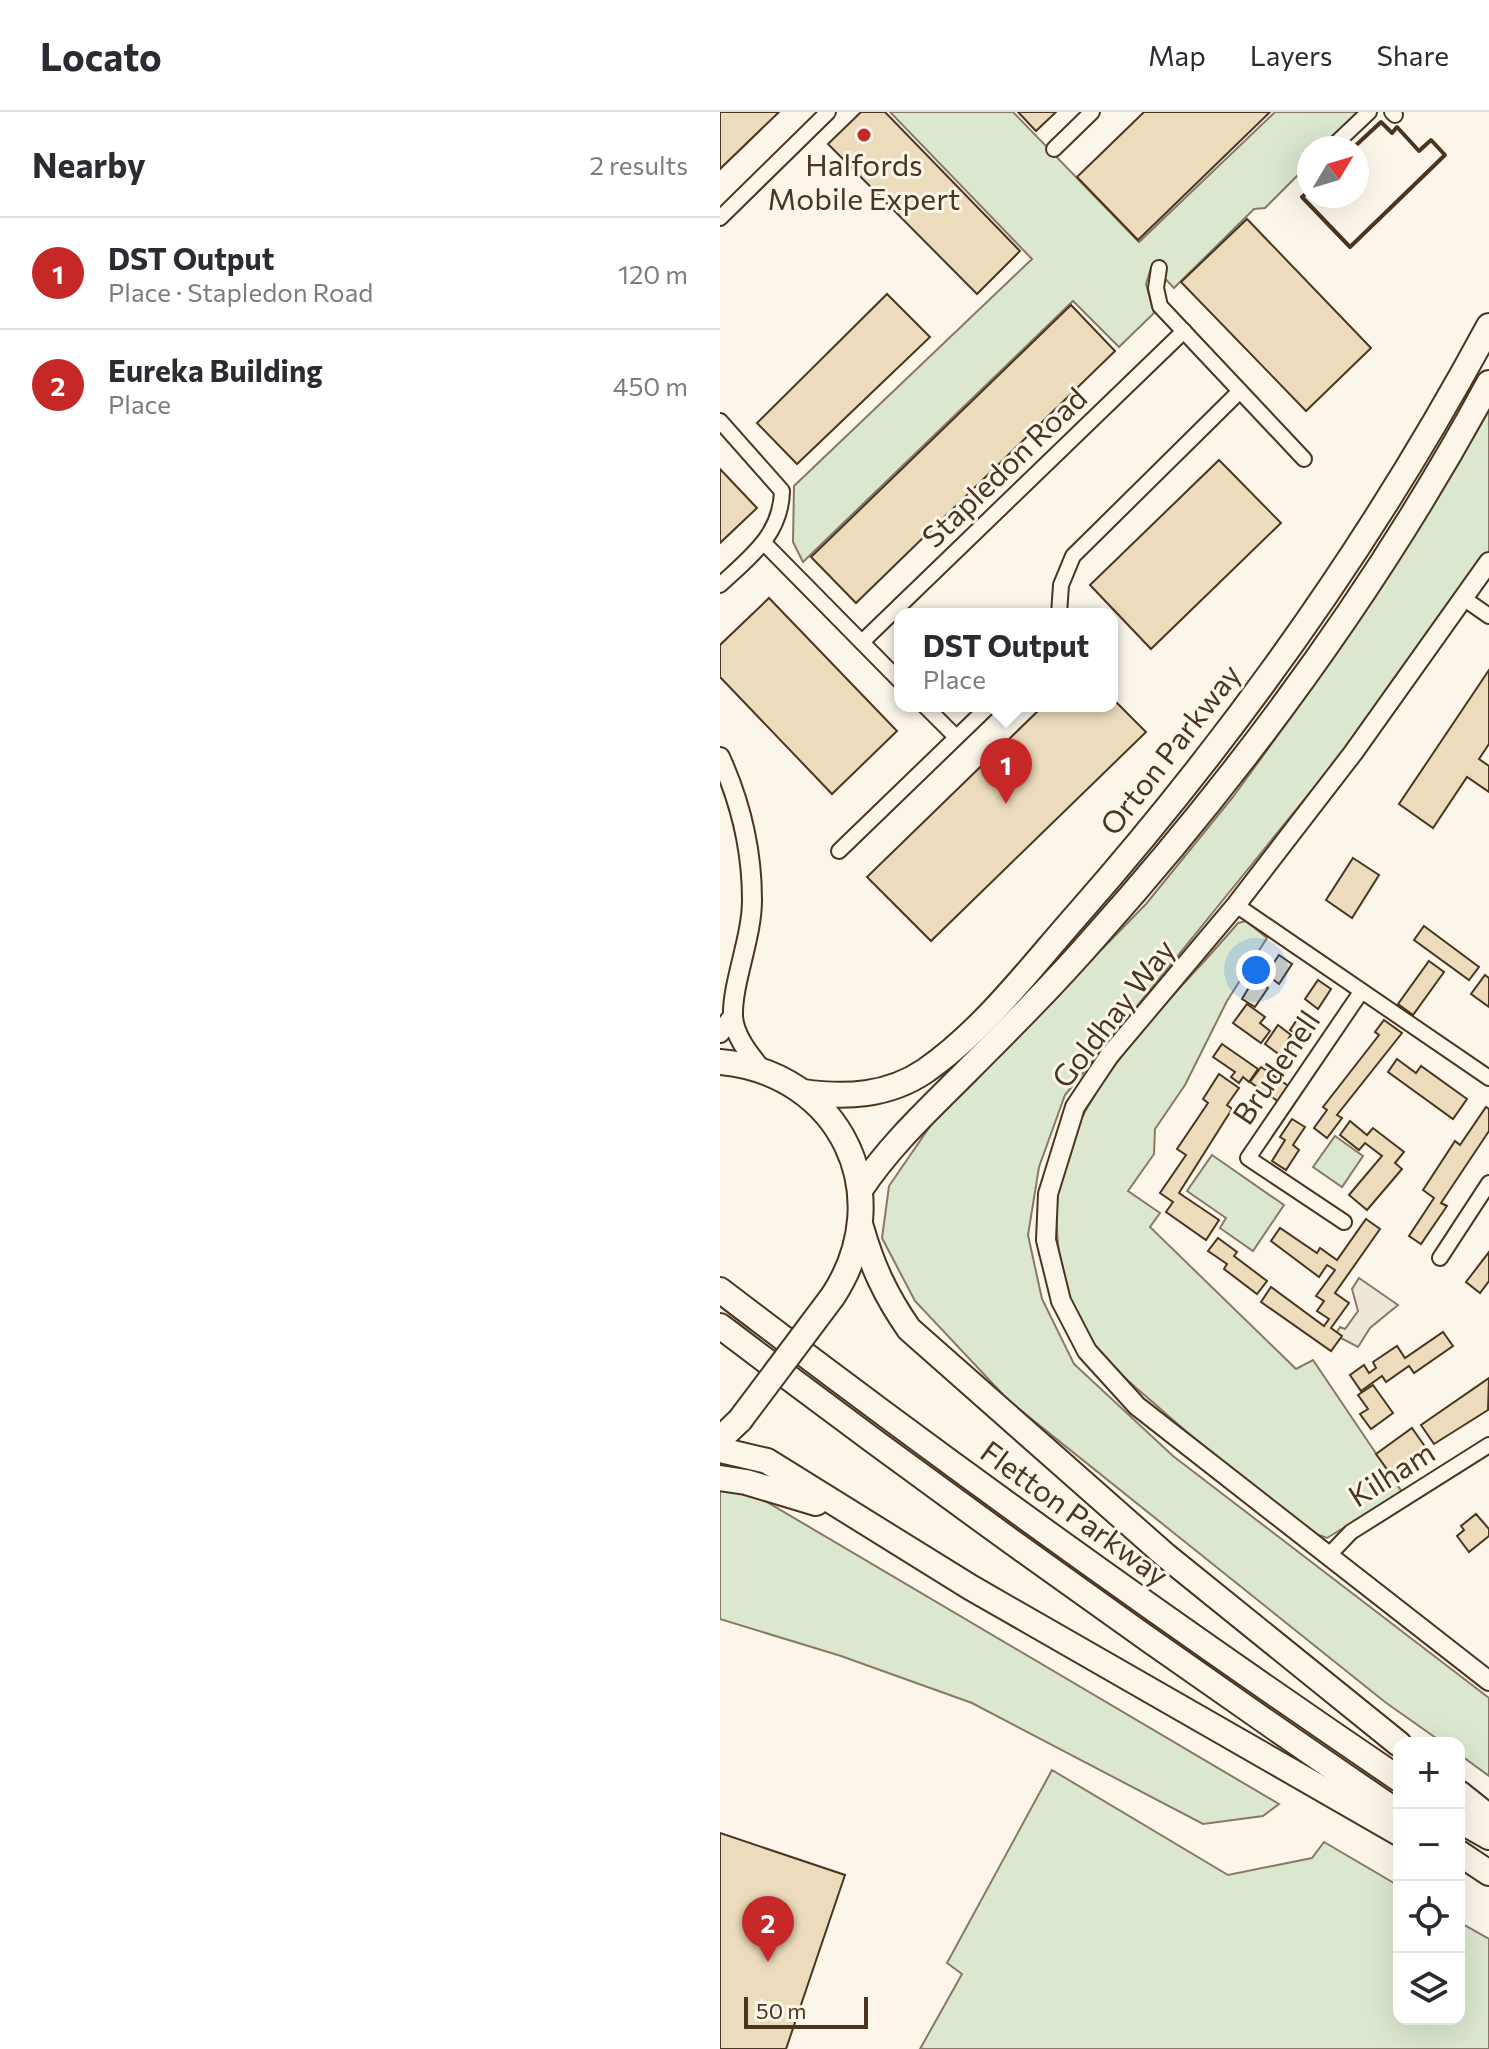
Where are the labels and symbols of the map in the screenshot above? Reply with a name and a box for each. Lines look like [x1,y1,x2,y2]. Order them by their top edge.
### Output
marker: Halfords Mobile Expert [855,126,873,144]
north arrow [1297,136,1369,208]
place label: Halfords Mobile Expert [768,145,960,216]
street label: Stapledon Road [913,378,1093,554]
street label: Orton Parkway [1091,656,1247,841]
pin: 1 [980,738,1032,804]
street label: Goldhay Way [1042,931,1182,1094]
your location [1236,950,1276,990]
street label: Brudenell [1223,1003,1326,1131]
street label: Fletton Parkway [974,1431,1177,1592]
street label: Kilham [1341,1432,1441,1514]
pin: 2 [742,1896,794,1962]
scale bar [744,1993,868,2029]

